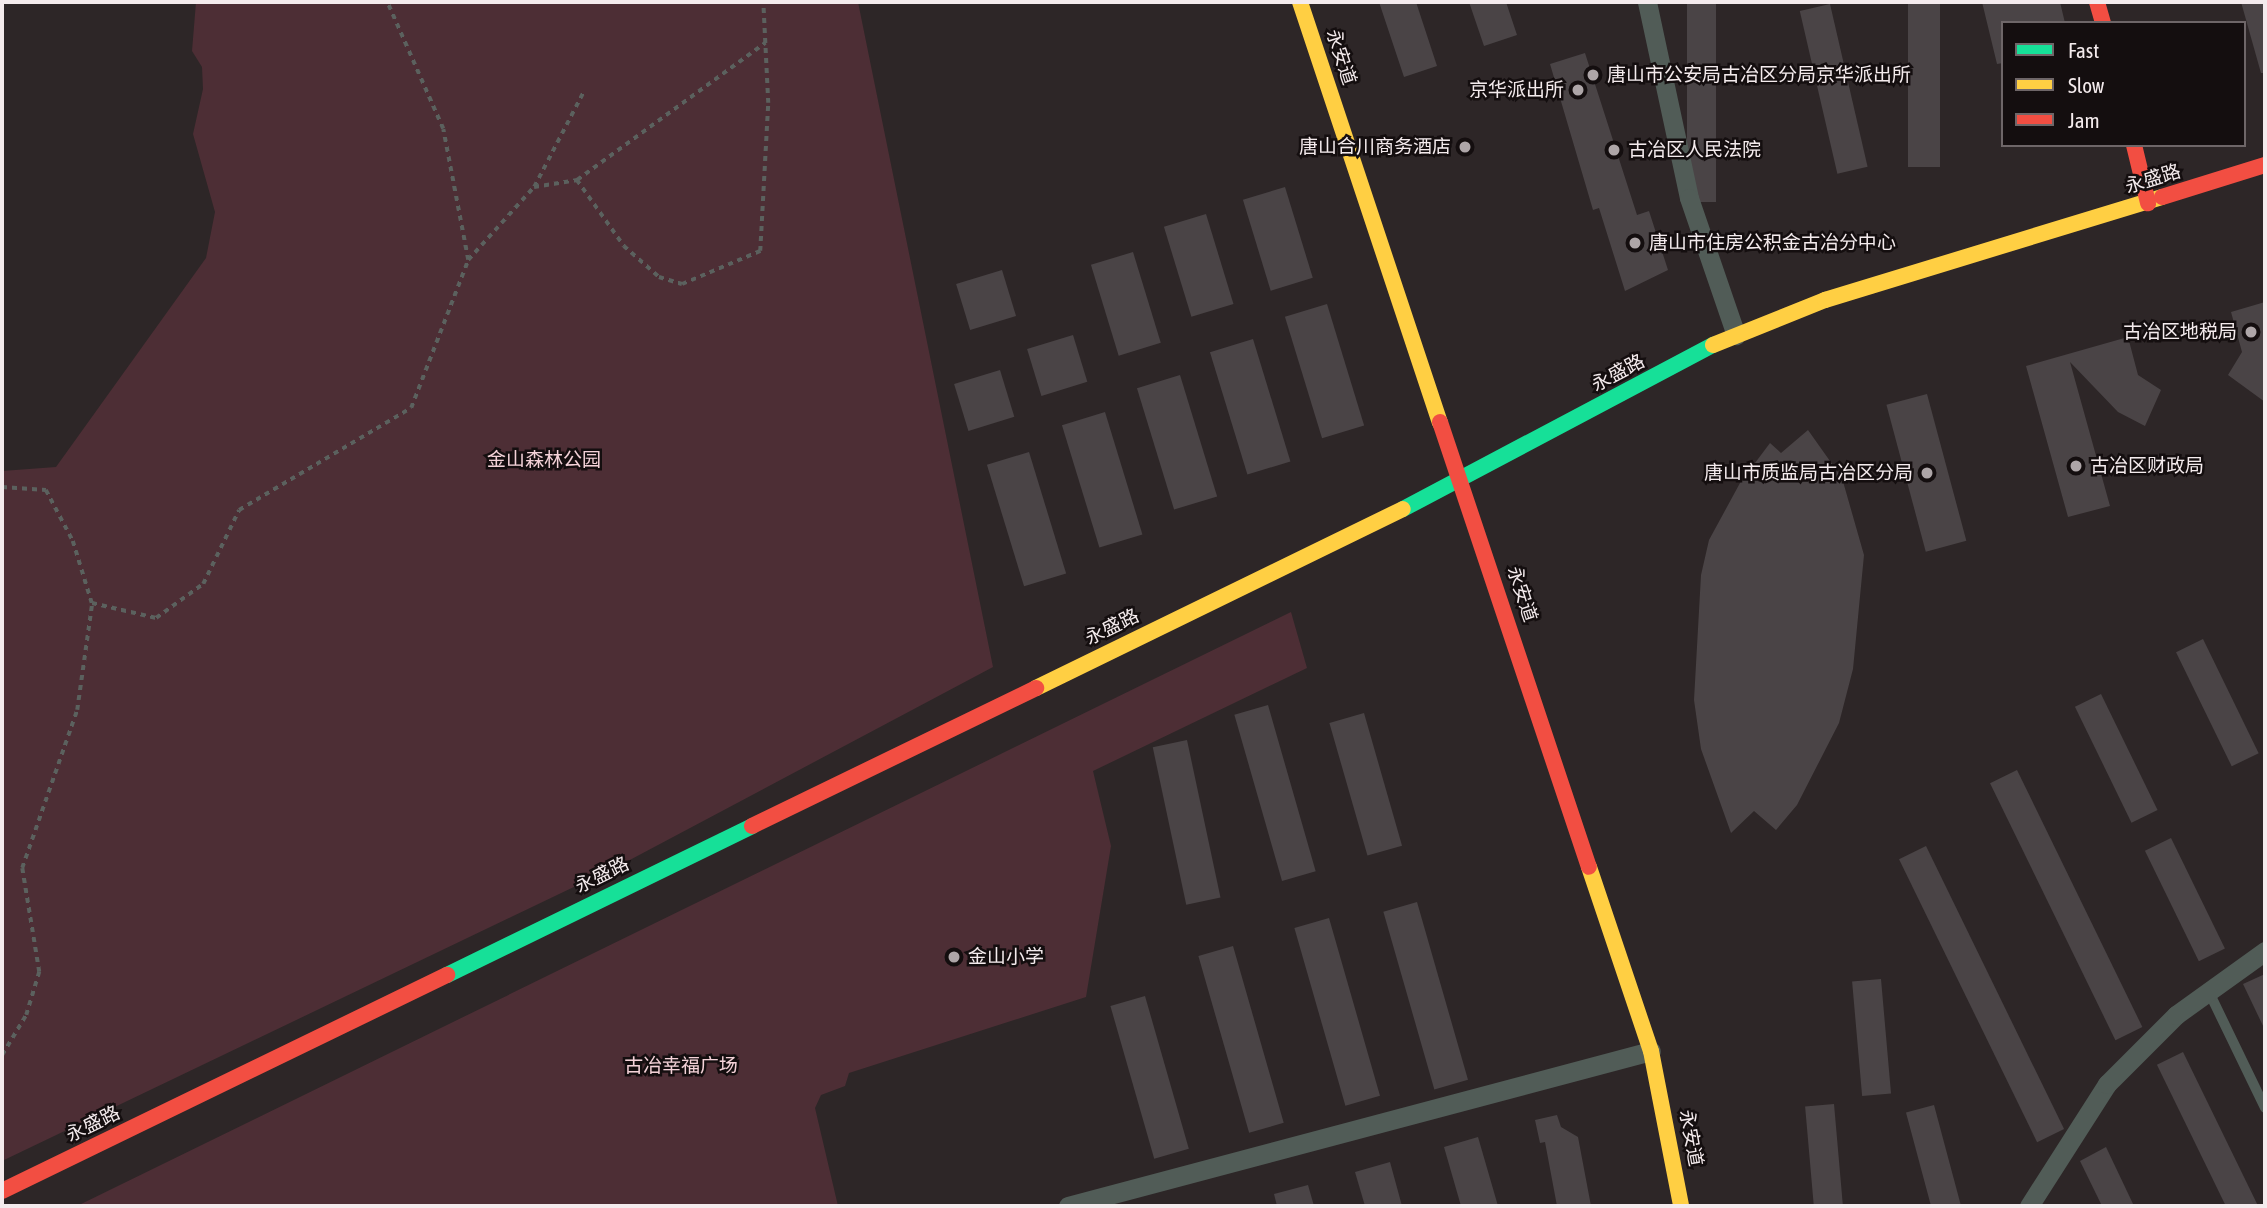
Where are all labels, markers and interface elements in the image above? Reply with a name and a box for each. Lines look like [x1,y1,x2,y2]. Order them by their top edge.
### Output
legend [2001,21,2246,147]
street label: 永安道 [1321,26,1361,88]
text: Fast [2068,38,2099,62]
place label: 唐山市公安局古冶区分局京华派出所 [1607,64,1911,86]
marker: 唐山市公安局古冶区分局京华派出所 [1585,67,1601,83]
text: Slow [2068,73,2104,97]
place label: 京华派出所 [1469,79,1564,101]
marker: 京华派出所 [1570,82,1586,98]
text: Jam [2068,108,2100,132]
place label: 唐山合川商务酒店 [1299,136,1451,158]
marker: 唐山合川商务酒店 [1457,139,1473,155]
place label: 古冶区人民法院 [1628,139,1761,161]
marker: 古冶区人民法院 [1606,142,1622,158]
street label: 永盛路 [2122,160,2184,198]
place label: 唐山市住房公积金古冶分中心 [1649,232,1896,254]
marker: 唐山市住房公积金古冶分中心 [1627,235,1643,251]
place label: 古冶区地税局 [2123,321,2237,343]
marker: 古冶区地税局 [2243,324,2259,340]
street label: 永盛路 [1587,350,1649,396]
park label: 金山森林公园 [487,449,601,471]
place label: 古冶区财政局 [2090,455,2204,477]
marker: 古冶区财政局 [2068,458,2084,474]
place label: 唐山市质监局古冶区分局 [1704,462,1913,484]
marker: 唐山市质监局古冶区分局 [1919,465,1935,481]
street label: 永安道 [1502,563,1542,625]
street label: 永盛路 [1081,604,1143,650]
street label: 永盛路 [571,852,633,898]
place label: 金山小学 [968,946,1044,968]
marker: 金山小学 [946,949,962,965]
park label: 古冶幸福广场 [624,1055,738,1077]
street label: 永盛路 [62,1101,124,1147]
street label: 永安道 [1675,1108,1707,1168]

